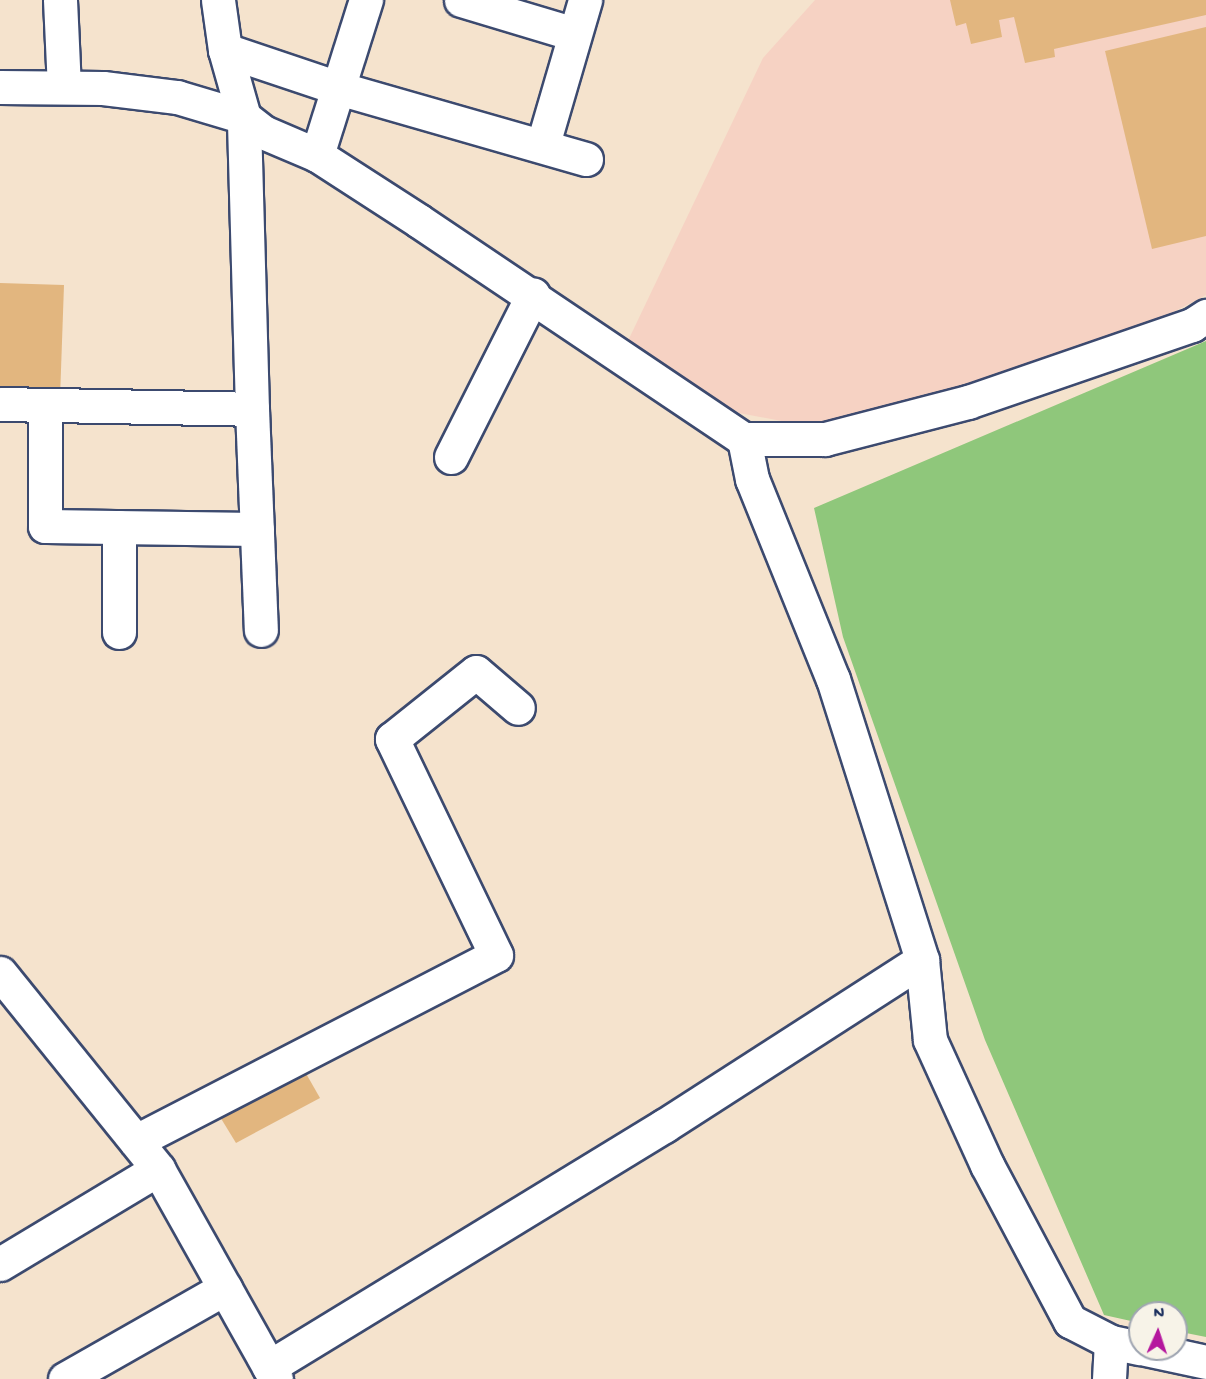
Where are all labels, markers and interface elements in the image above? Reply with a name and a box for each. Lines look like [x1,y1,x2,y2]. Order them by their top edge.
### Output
north arrow [1128,1301,1188,1361]
text: N [1153,1305,1165,1324]

